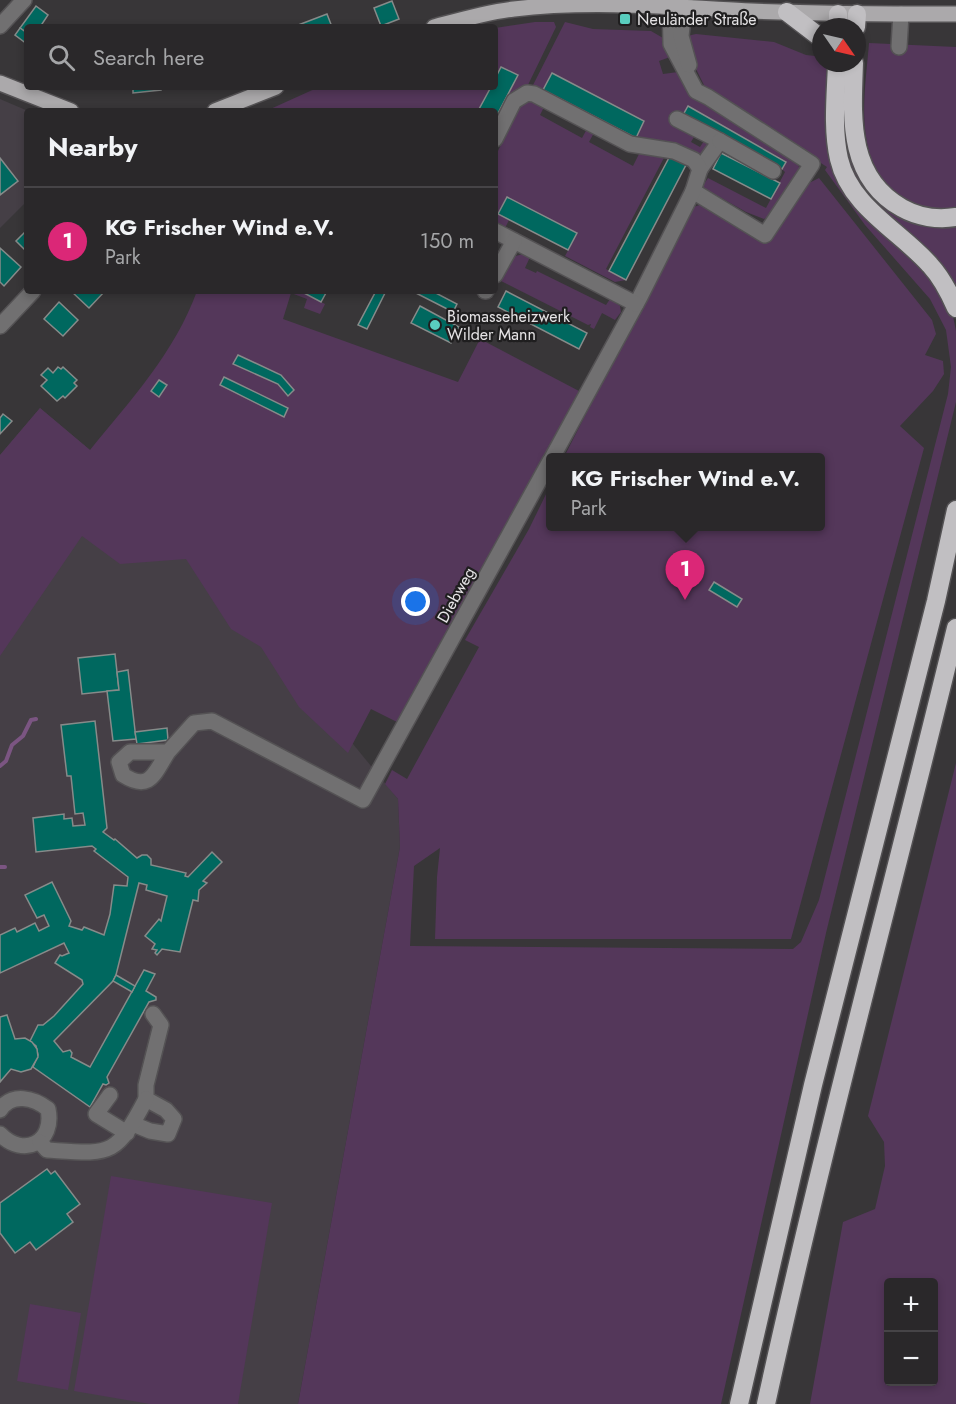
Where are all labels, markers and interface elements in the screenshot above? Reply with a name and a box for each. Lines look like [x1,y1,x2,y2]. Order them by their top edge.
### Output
place label: Neuländer Straße [637,8,757,31]
marker: Neuländer Straße [618,12,632,26]
north arrow [812,18,866,72]
search box [24,24,498,90]
icon: search [45,41,78,74]
text: Search here [93,41,204,73]
text: Nearby [48,128,137,166]
text: KG Frischer Wind e.V. [105,211,334,243]
text: 1 [62,227,73,256]
text: 150 m [420,227,474,256]
text: Park [105,243,141,272]
place label: Biomasseheizwerk Wilder Mann [447,305,571,346]
marker: Biomasseheizwerk Wilder Mann [428,318,442,332]
popup [546,453,825,531]
text: KG Frischer Wind e.V. [571,462,800,494]
text: Park [571,494,607,523]
pin: 1 [666,550,704,600]
street label: Diebweg [431,563,481,627]
your location [401,587,430,616]
map controls [884,1278,938,1386]
button: + [884,1278,938,1332]
button: − [884,1332,938,1386]

